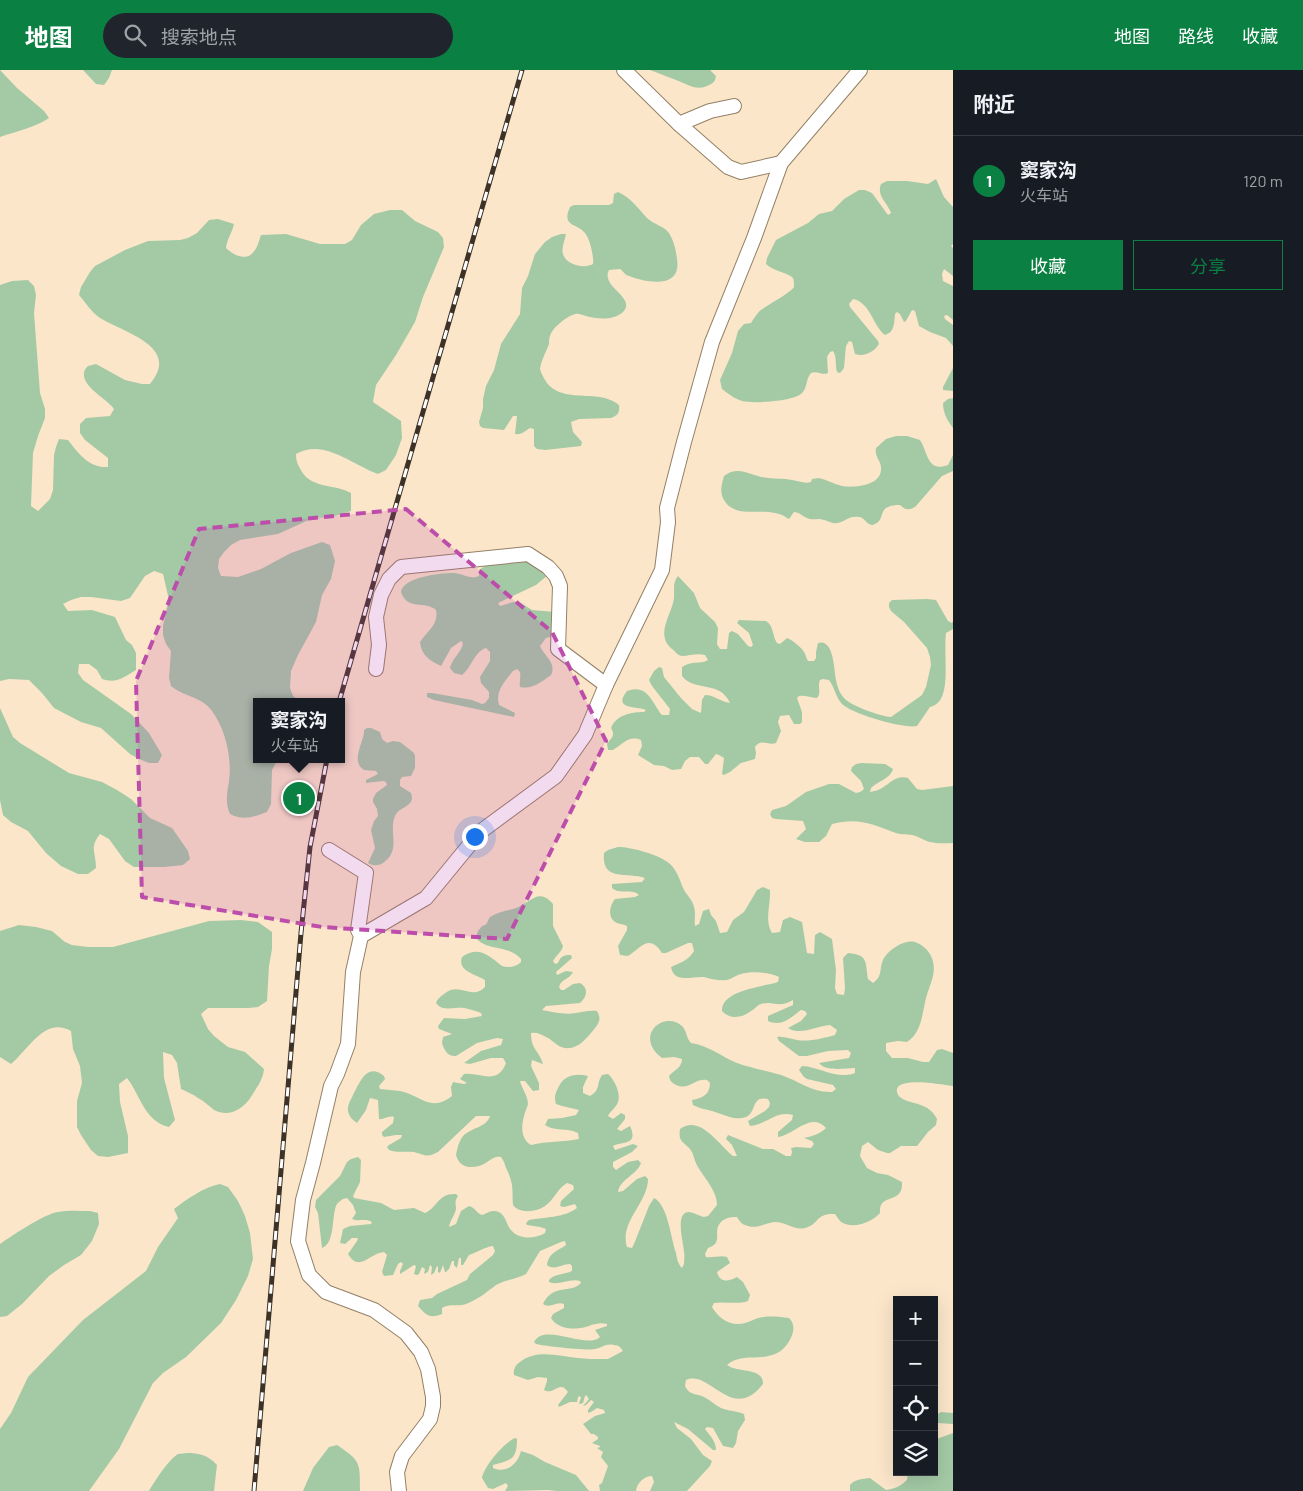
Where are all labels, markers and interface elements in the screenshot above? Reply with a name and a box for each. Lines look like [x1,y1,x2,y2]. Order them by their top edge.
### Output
search box [103,13,453,58]
icon: search [121,21,149,49]
text: 地图 [25,22,73,51]
text: 搜索地点 [161,25,237,48]
text: 地图 [1114,25,1150,47]
text: 路线 [1178,25,1214,47]
text: 收藏 [1242,25,1278,47]
text: 附近 [973,91,1015,116]
text: 窦家沟 [1020,158,1077,181]
text: 1 [986,171,992,190]
text: 120 m [1243,171,1283,190]
text: 火车站 [1020,185,1068,204]
button: 收藏 [973,240,1123,290]
button: 分享 [1133,240,1283,290]
popup [253,698,345,763]
text: 窦家沟 [270,708,328,731]
text: 火车站 [270,735,319,754]
pin: 1 [283,779,315,817]
your location [462,824,488,850]
map controls [893,1296,938,1476]
button: + [893,1296,938,1341]
button: − [893,1341,938,1386]
button: locate [893,1386,938,1431]
button: layers [893,1431,938,1476]

